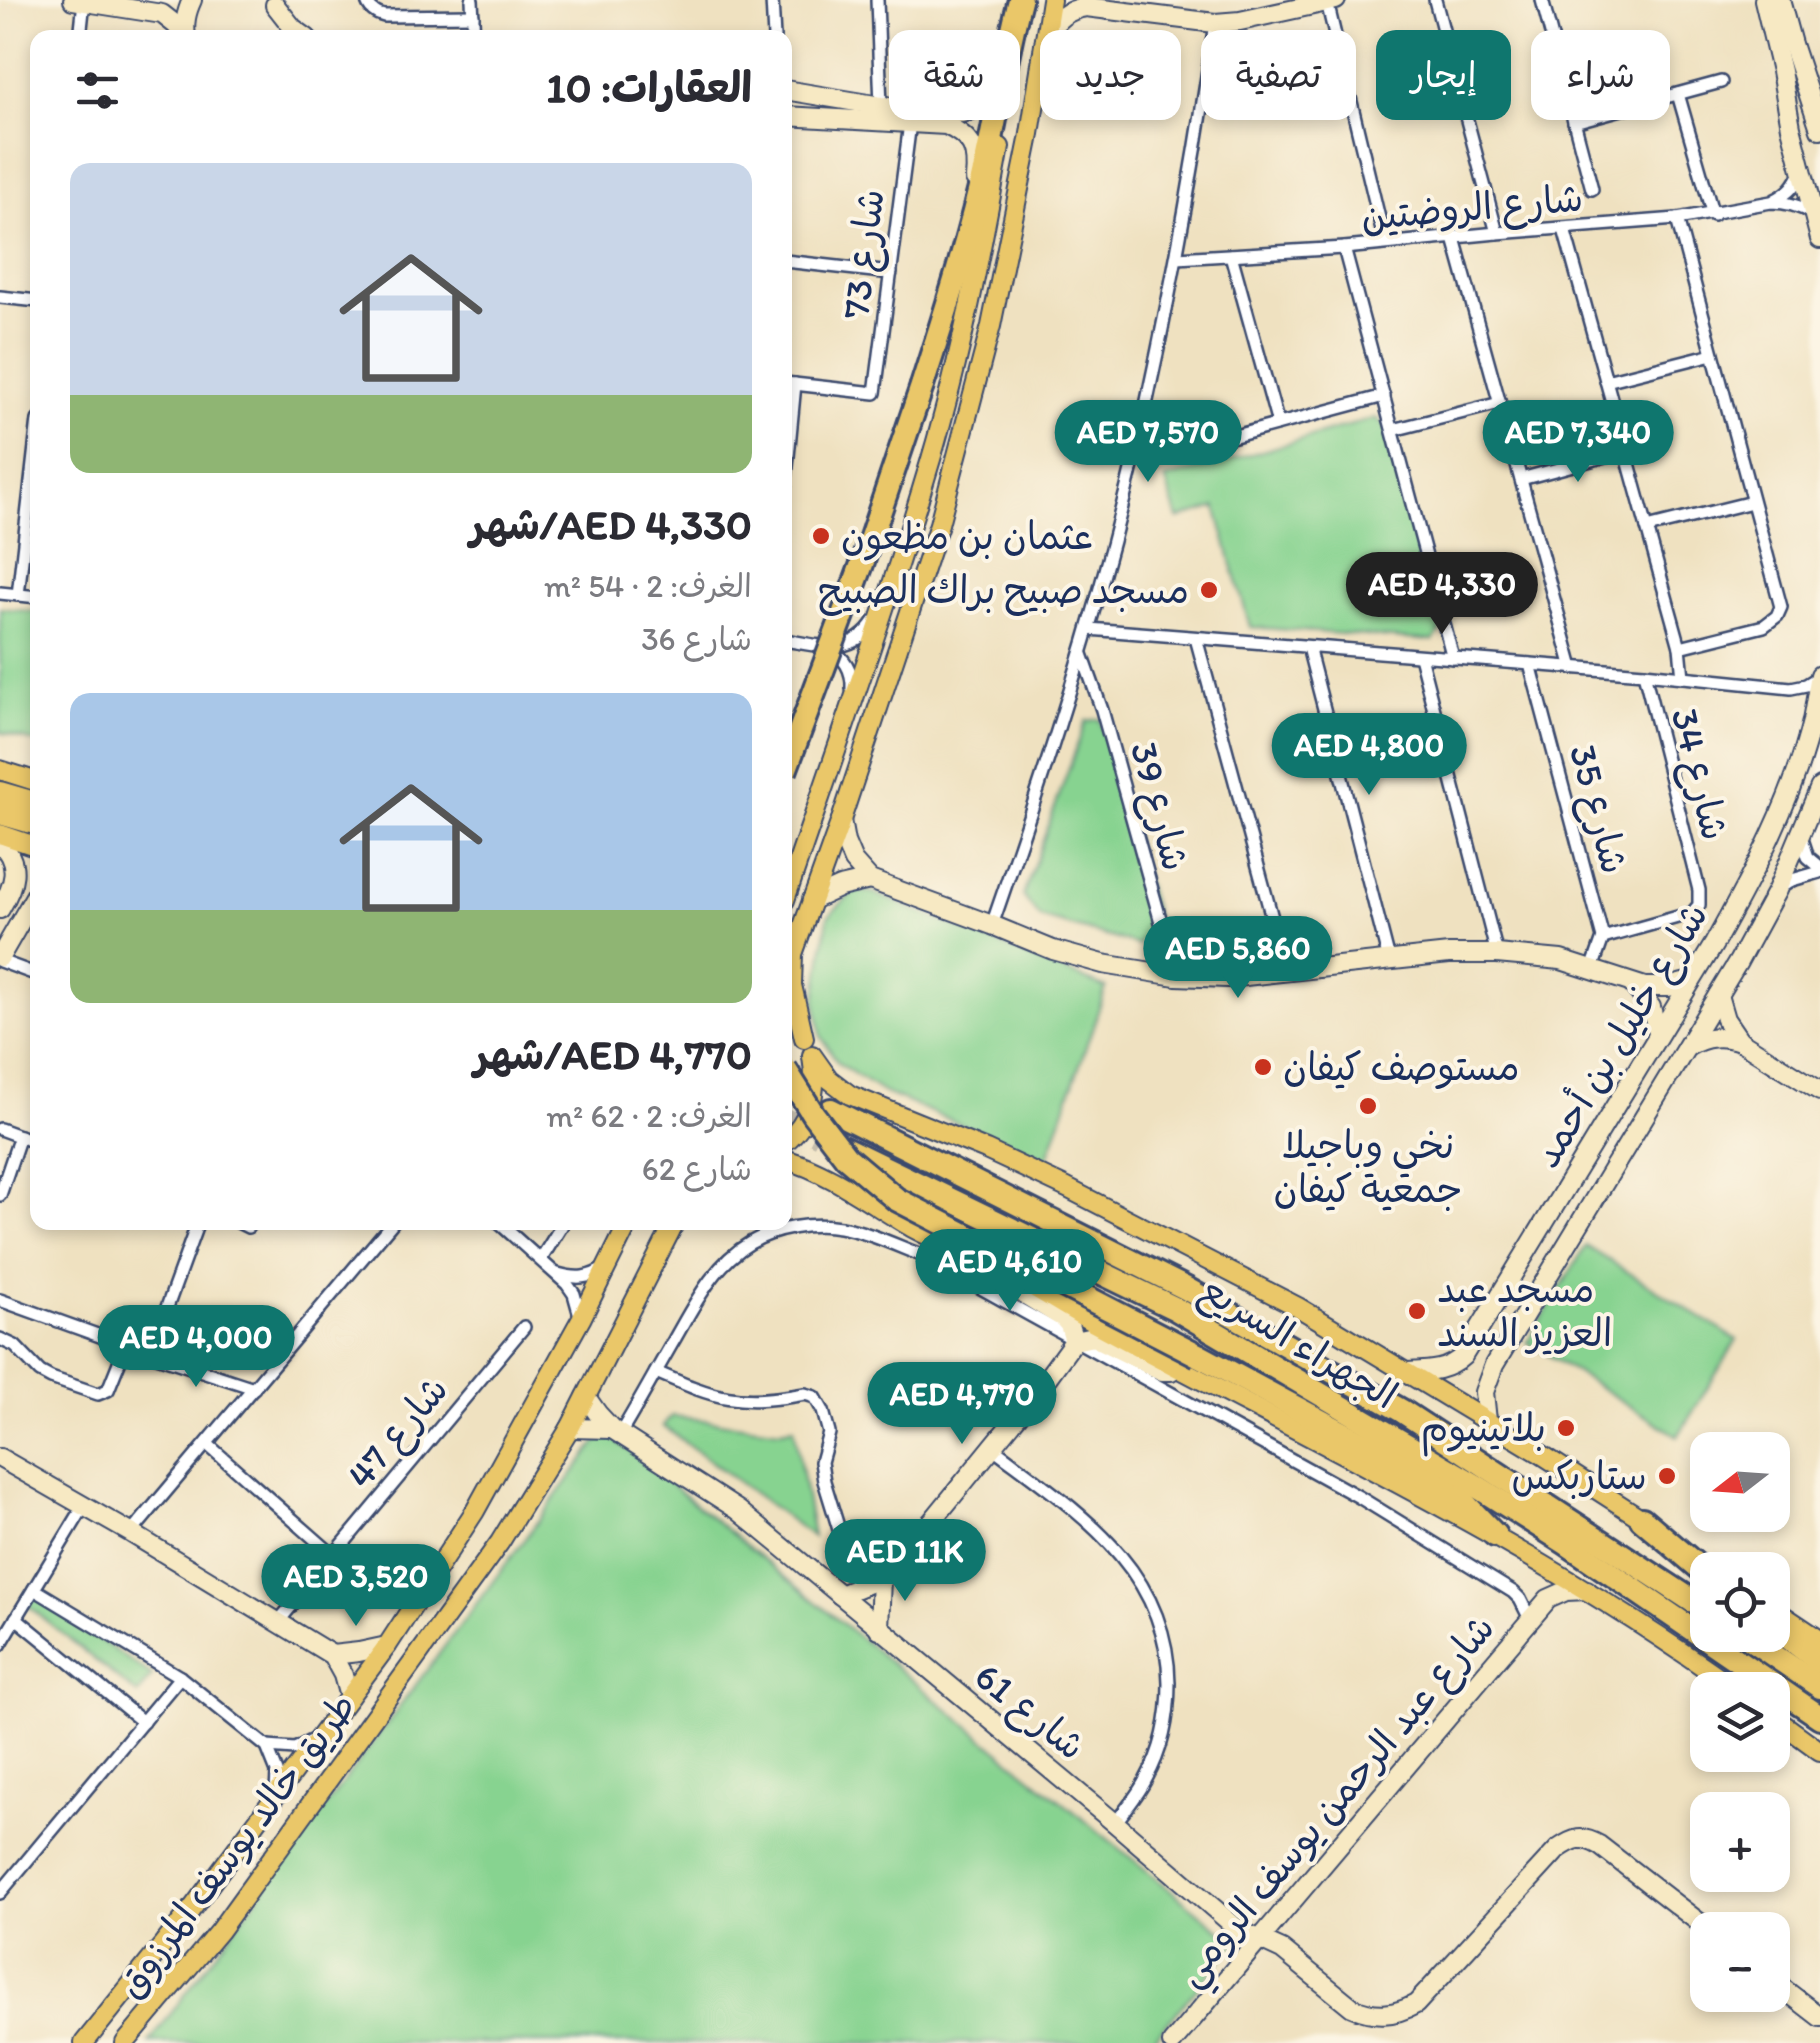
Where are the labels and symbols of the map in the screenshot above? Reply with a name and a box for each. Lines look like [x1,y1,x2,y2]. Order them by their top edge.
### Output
street label: شارع الروضتين [1359,174,1585,244]
street label: شارع 73 [832,187,898,322]
pin: AED 7,570 [1034,400,1262,485]
pin: AED 7,340 [1464,400,1692,485]
place label: عثمان بن مظعون [841,513,1093,561]
marker: عثمان بن مظعون [810,525,832,547]
pin: AED 4,330 [1328,552,1556,637]
place label: مسجد صبيح براك الصبيح [818,567,1189,616]
marker: مسجد صبيح براك الصبيح [1198,579,1220,601]
street label: شارع 34 [1658,703,1739,846]
pin: AED 4,800 [1255,713,1483,798]
street label: 39 شارع [1117,737,1199,876]
street label: شارع 35 [1556,740,1638,879]
street label: شارع خليل بن أحمد [1523,894,1721,1178]
pin: AED 5,860 [1124,916,1352,1001]
place label: مستوصف كيفان [1283,1044,1520,1090]
marker: مستوصف كيفان [1252,1056,1274,1078]
marker: نخي وباجيلا جمعية كيفان [1357,1095,1379,1117]
place label: نخي وباجيلا جمعية كيفان [1274,1122,1462,1212]
pin: AED 4,610 [896,1229,1124,1314]
street label: الجهراء السريع [1190,1265,1406,1422]
place label: مسجد عبد العزيز السند [1437,1266,1612,1356]
marker: مسجد عبد العزيز السند [1406,1300,1428,1322]
pin: AED 4,000 [82,1305,310,1390]
pin: AED 4,770 [848,1362,1076,1447]
street label: شارع 47 [337,1366,460,1500]
place label: بلاتينيوم [1421,1405,1546,1457]
marker: بلاتينيوم [1555,1417,1577,1439]
north arrow [1690,1432,1790,1532]
place label: ستاربكس [1512,1453,1647,1499]
marker: ستاربكس [1656,1465,1678,1487]
pin: AED 11K [813,1519,997,1604]
pin: AED 3,520 [242,1544,470,1629]
street label: شارع عبد الرحمن يوسف الرومي [1166,1605,1511,2001]
street label: شارع 61 [963,1653,1094,1772]
street label: طريق خالد يوسف المرزوق [106,1684,366,2006]

